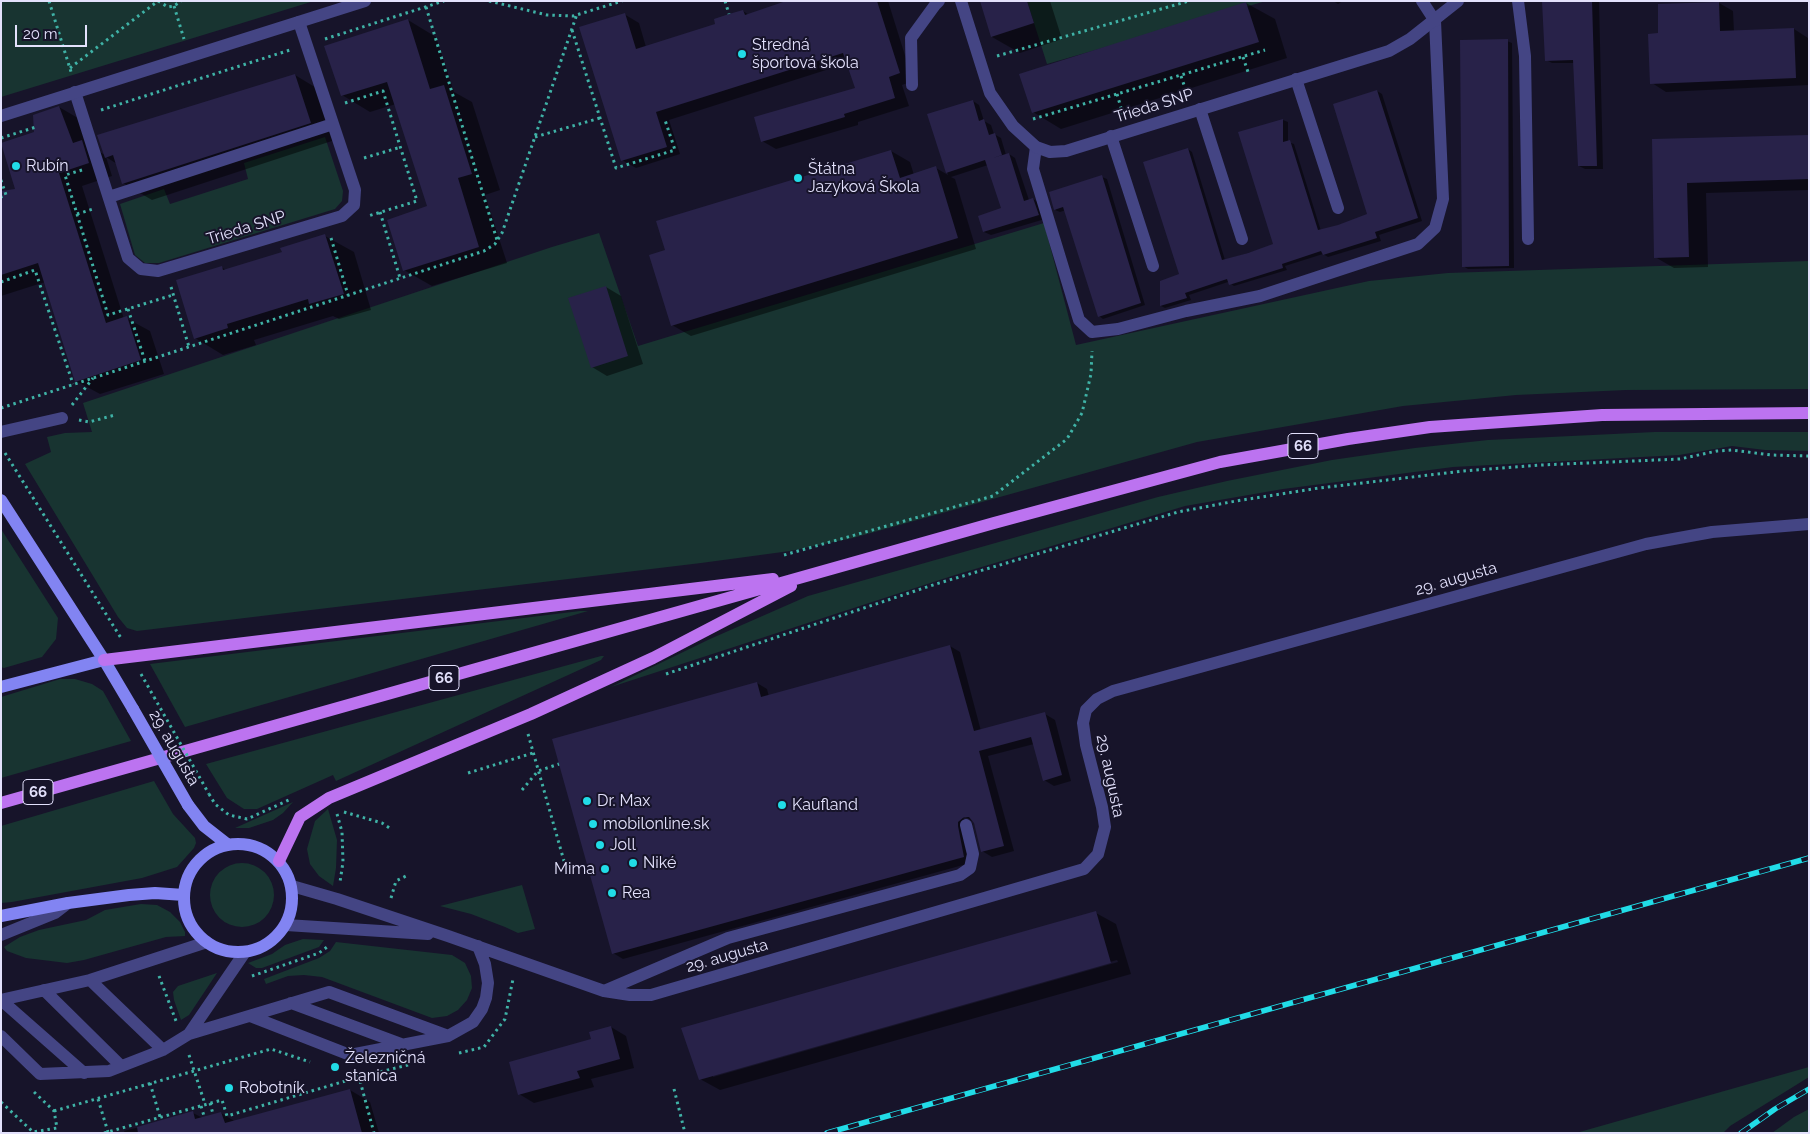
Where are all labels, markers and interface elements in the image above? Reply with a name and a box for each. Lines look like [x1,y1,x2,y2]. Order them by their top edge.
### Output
scale bar [18,15,90,47]
text: 20 m [23,25,58,43]
place label: Stredná športová škola [752,35,859,73]
marker: Stredná športová škola [736,48,748,60]
street label: Trieda SNP [1112,85,1196,127]
place label: Rubín [26,156,69,176]
place label: Štátna Jazyková Škola [808,159,920,197]
marker: Rubín [10,160,22,172]
marker: Štátna Jazyková Škola [792,172,804,184]
street label: Trieda SNP [204,207,288,249]
road number: 66 [1288,434,1318,458]
street label: 29. augusta [1413,558,1499,600]
road number: 66 [429,666,459,690]
street label: 29. augusta [145,707,203,789]
street label: 29. augusta [1092,733,1128,819]
road number: 66 [23,780,53,804]
place label: Dr. Max [597,791,650,811]
marker: Dr. Max [581,795,593,807]
place label: Kaufland [792,795,858,815]
marker: Kaufland [776,799,788,811]
place label: mobilonline.sk [603,814,710,834]
marker: mobilonline.sk [587,818,599,830]
place label: Joll [610,835,636,855]
marker: Joll [594,839,606,851]
place label: Niké [643,853,676,873]
marker: Niké [627,857,639,869]
place label: Mima [554,859,595,879]
marker: Mima [599,863,611,875]
place label: Rea [622,883,650,903]
marker: Rea [606,887,618,899]
street label: 29. augusta [684,935,770,977]
place label: Železničná stanica [345,1048,425,1086]
marker: Železničná stanica [329,1061,341,1073]
place label: Robotník [239,1078,305,1098]
marker: Robotník [223,1082,235,1094]

